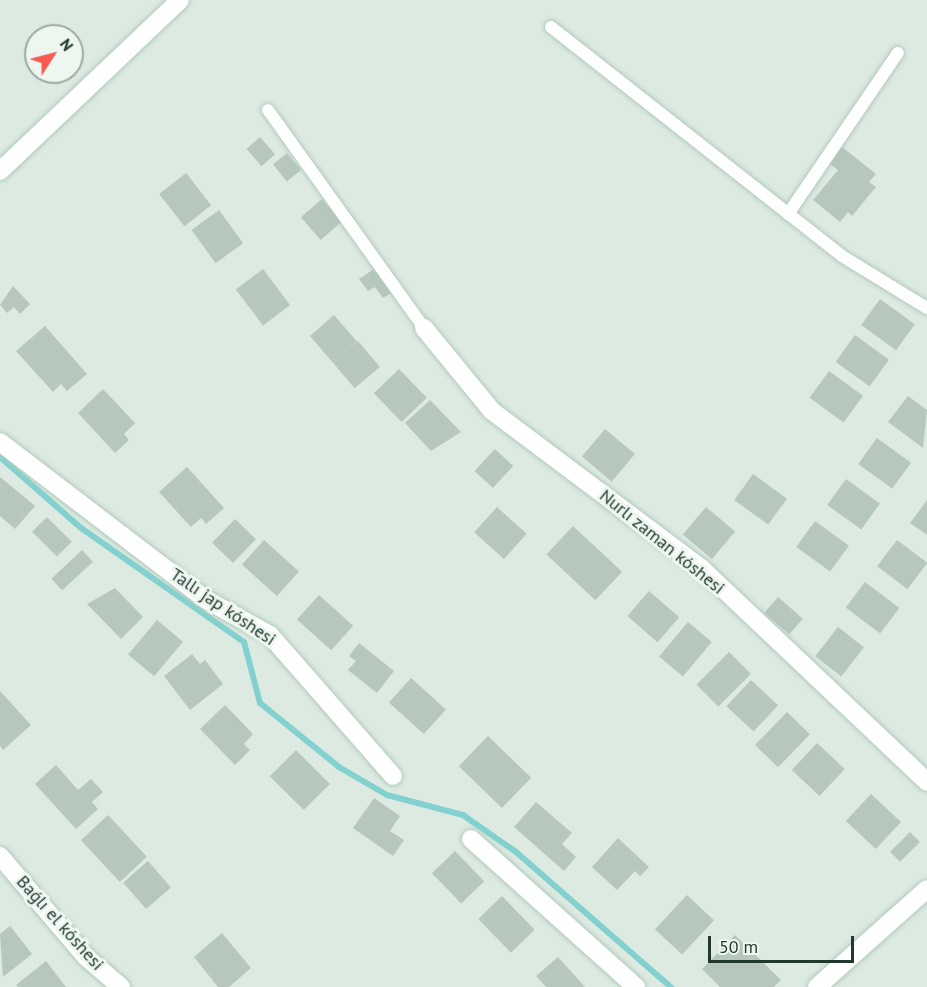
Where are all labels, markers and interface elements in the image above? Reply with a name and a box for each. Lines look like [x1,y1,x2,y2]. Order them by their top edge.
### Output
north arrow [24,24,84,84]
text: N [56,34,78,55]
street label: Nurlı zaman kóshesi [595,485,729,599]
street label: Tallı jap kóshesi [166,564,280,650]
street label: Baǵlı el kóshesi [12,871,108,975]
scale bar [711,924,856,962]
text: 50 m [719,935,758,958]

